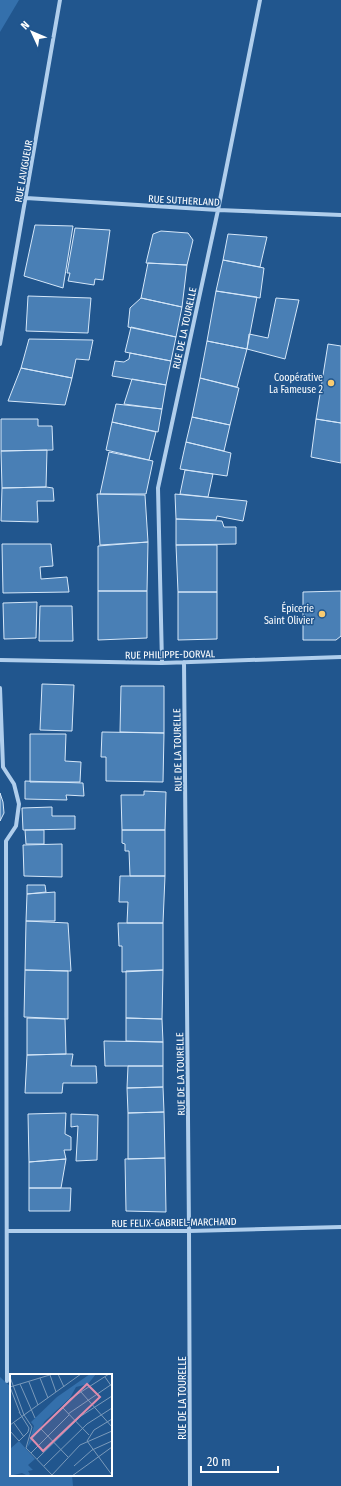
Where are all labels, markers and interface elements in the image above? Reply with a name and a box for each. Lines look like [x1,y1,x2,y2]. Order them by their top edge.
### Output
north arrow [12,12,52,52]
text: N [18,19,32,32]
street label: RUE LAVIGUEUR [13,138,35,203]
street label: RUE SUTHERLAND [148,193,220,209]
street label: RUE DE LA TOURELLE [170,286,200,370]
place label: Coopérative La Fameuse 2 [269,372,324,396]
marker: Coopérative La Fameuse 2 [326,378,336,388]
place label: Épicerie Saint Olivier [264,601,314,627]
marker: Épicerie Saint Olivier [317,609,327,619]
street label: RUE PHILIPPE-DORVAL [125,648,216,662]
street label: RUE DE LA TOURELLE [171,708,185,792]
street label: RUE DE LA TOURELLE [174,1032,188,1116]
street label: RUE FELIX-GABRIEL-MARCHAND [111,1216,237,1230]
street label: RUE DE LA TOURELLE [177,1356,189,1440]
inset map [10,1374,112,1476]
scale bar [201,1448,278,1474]
text: 20 m [207,1455,231,1469]

